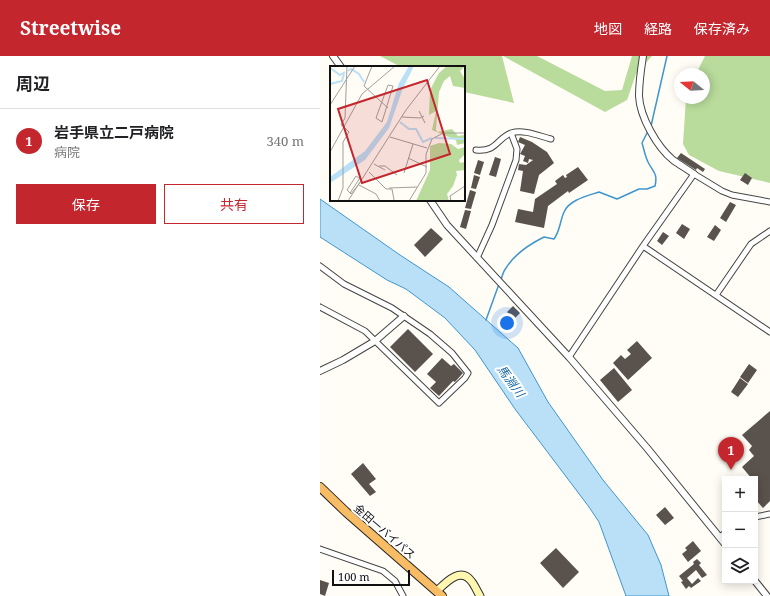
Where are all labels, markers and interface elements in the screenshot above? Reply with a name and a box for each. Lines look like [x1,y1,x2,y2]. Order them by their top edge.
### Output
text: Streetwise [20,15,121,41]
text: 地図 [594,19,622,38]
text: 経路 [644,19,672,38]
text: 保存済み [694,19,750,38]
inset map [330,66,465,201]
north arrow [674,68,710,104]
text: 周辺 [16,72,50,95]
text: 岩手県立二戸病院 [54,122,174,142]
text: 1 [25,132,33,150]
text: 340 m [267,132,304,150]
text: 病院 [54,143,80,161]
button: 保存 [16,184,156,224]
button: 共有 [164,184,304,224]
your location [497,313,517,333]
water label: 馬淵川 [494,361,530,402]
pin: 1 [718,437,744,470]
map controls [722,476,758,584]
button: + [722,476,758,512]
street label: 金田一バイパス [351,500,419,562]
button: − [722,512,758,548]
button: layers [722,548,758,584]
scale bar [332,568,410,587]
text: 100 m [338,569,370,584]

